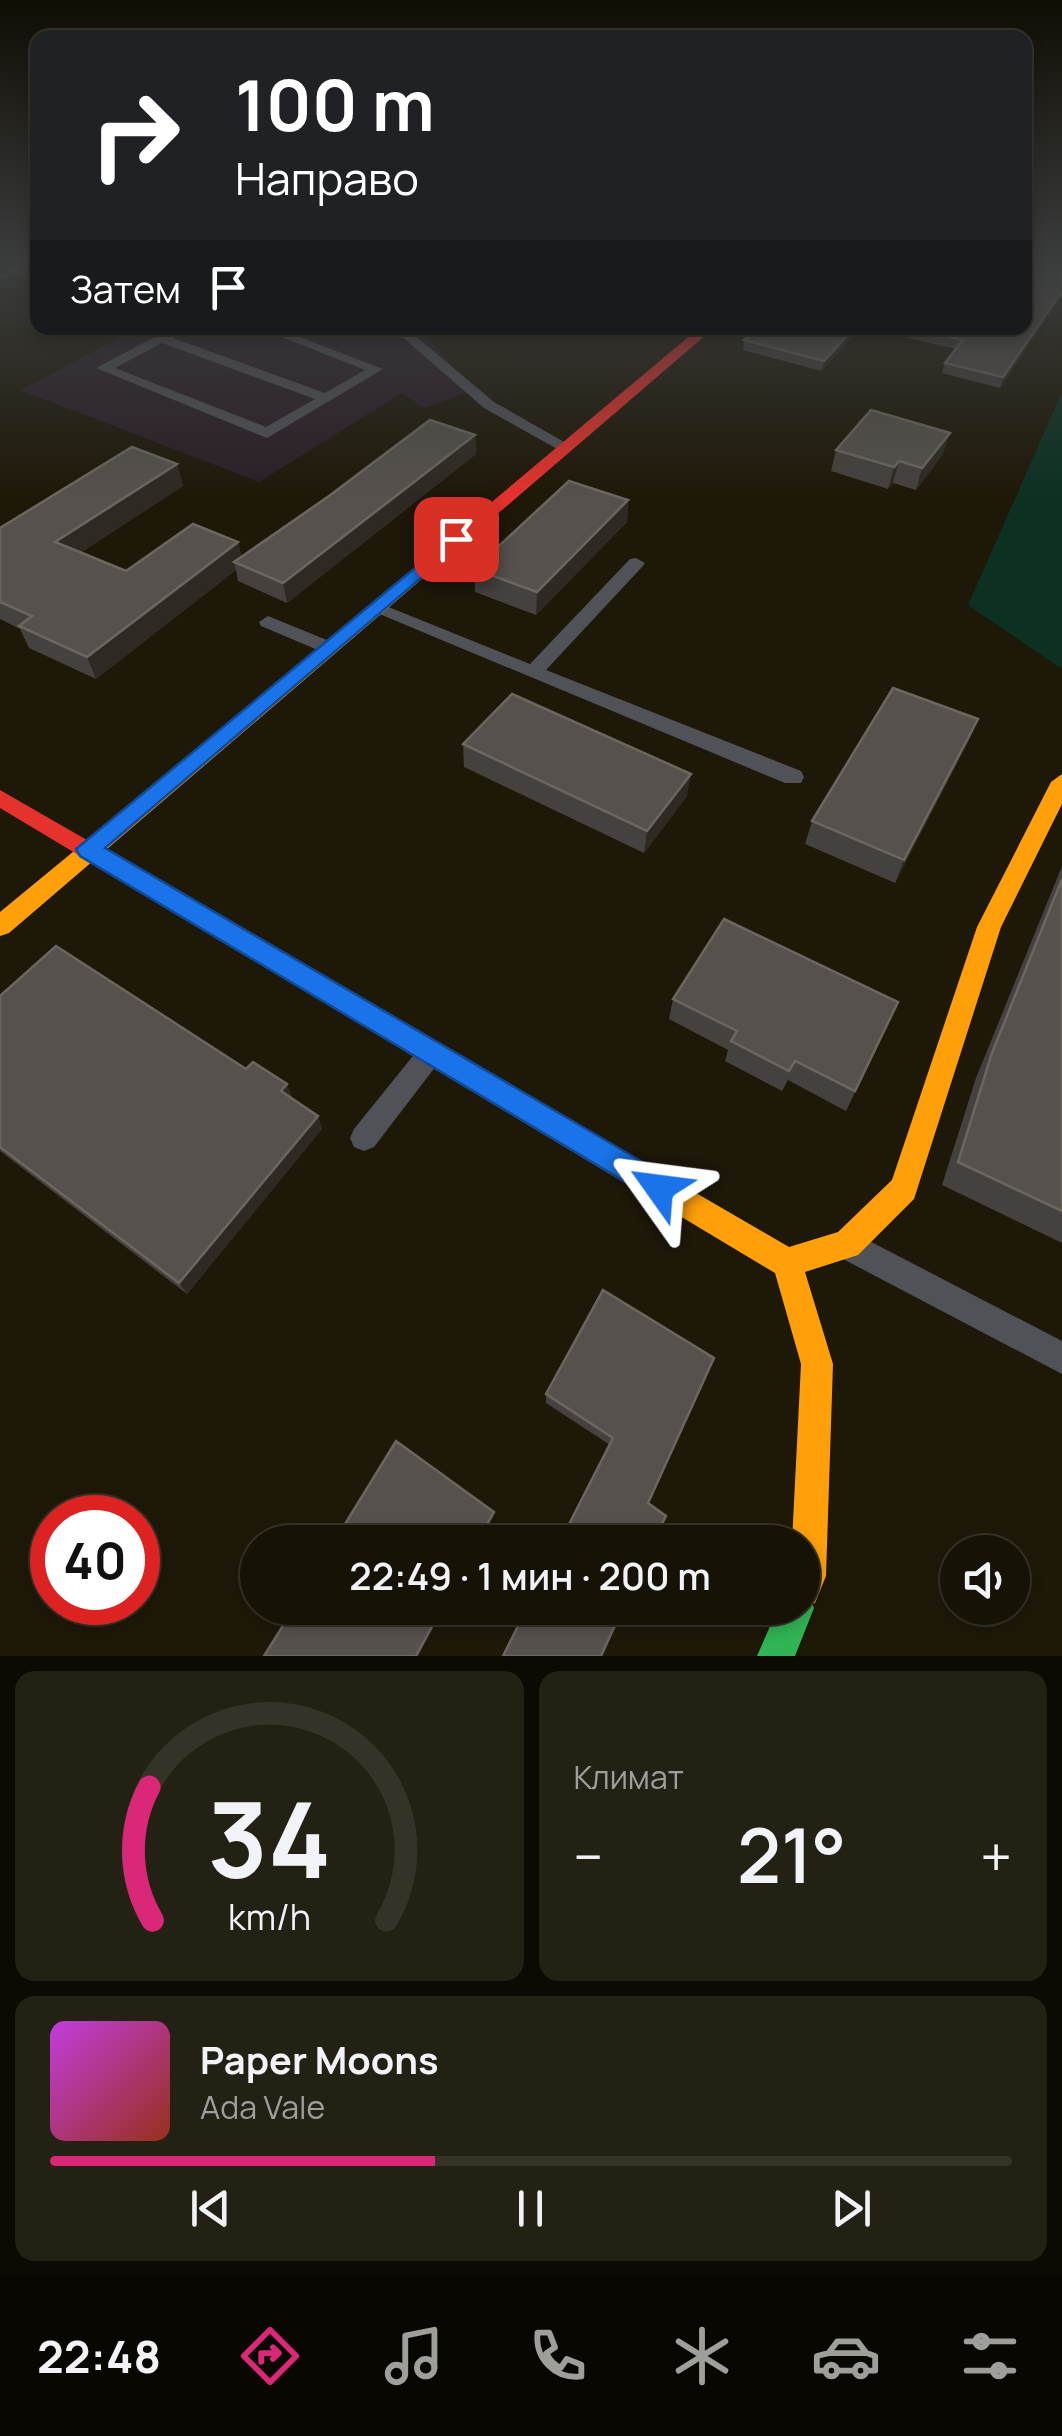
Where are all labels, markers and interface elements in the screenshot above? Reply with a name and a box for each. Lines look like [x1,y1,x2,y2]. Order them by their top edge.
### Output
text: 100 m [235,56,435,152]
icon: right [70,70,200,200]
text: Направо [235,147,419,209]
icon: arrive [201,260,256,315]
text: Затем [70,262,181,314]
pin [414,497,499,582]
icon: arrive [429,512,484,567]
position arrow [607,1136,711,1240]
speed limit sign: 40 [30,1495,160,1625]
map controls [940,1535,1030,1625]
button: sound [940,1535,1030,1625]
text: 22:49 · 1 мин · 200 m [349,1549,711,1601]
text: Климат [574,1755,684,1799]
text: 34 [207,1767,331,1909]
text: 21° [737,1803,846,1906]
text: − [574,1818,603,1894]
text: + [980,1818,1012,1894]
text: km/h [228,1892,311,1941]
text: Paper Moons [200,2033,439,2085]
text: Ada Vale [200,2085,325,2129]
icon: previous [183,2181,238,2236]
icon: pause [503,2181,558,2236]
icon: next [824,2181,879,2236]
icon: directions [235,2321,305,2391]
icon: music [379,2321,449,2391]
icon: phone [523,2321,593,2391]
icon: climate [667,2321,737,2391]
icon: car [811,2321,881,2391]
icon: filters [955,2321,1025,2391]
text: 22:48 [37,2325,161,2387]

